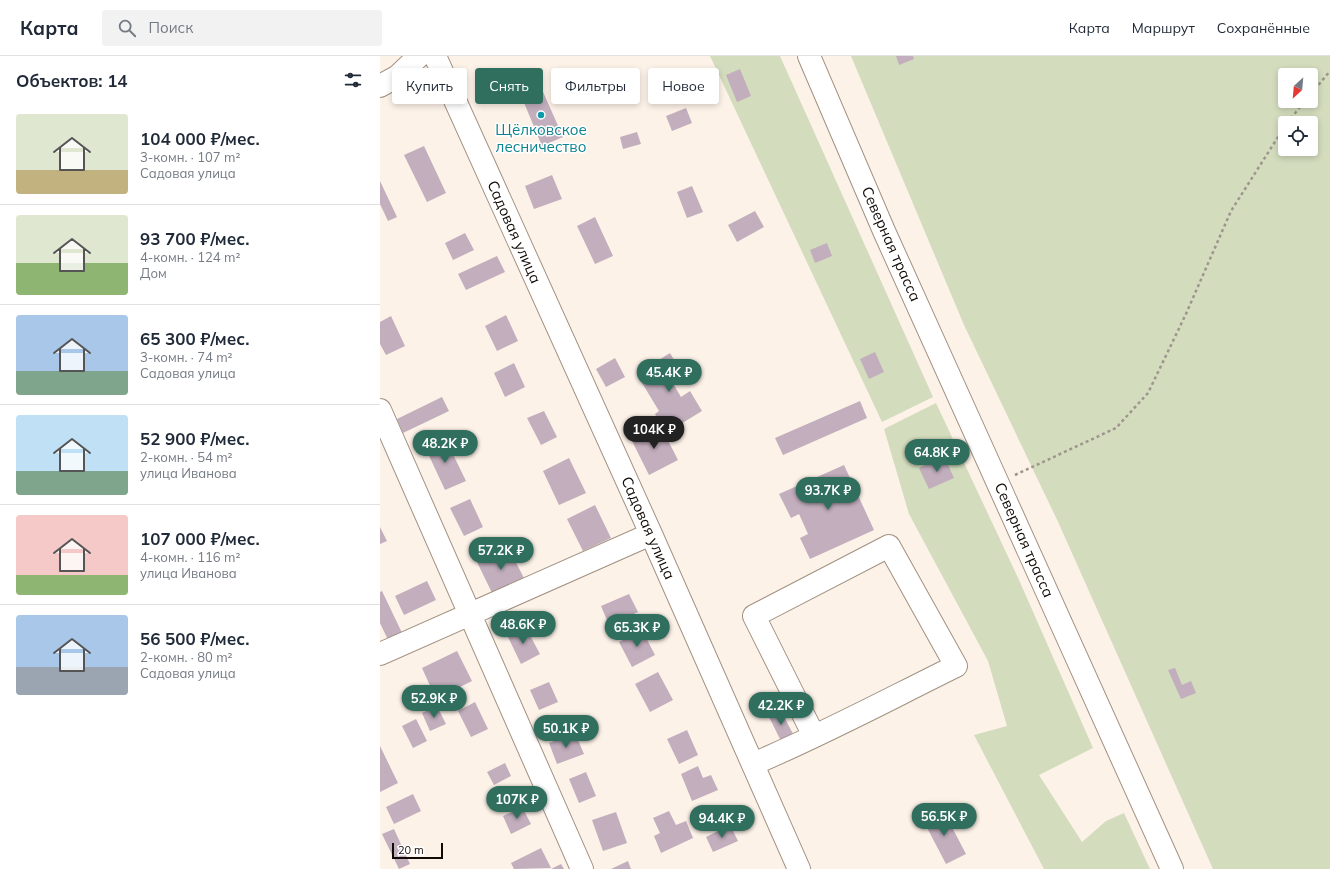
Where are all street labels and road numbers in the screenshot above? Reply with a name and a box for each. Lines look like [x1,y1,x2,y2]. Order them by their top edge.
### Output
street label: Садовая улица [483,177,546,286]
street label: Северная трасса [858,183,925,304]
street label: Садовая улица [617,473,680,582]
street label: Северная трасса [991,479,1058,600]

